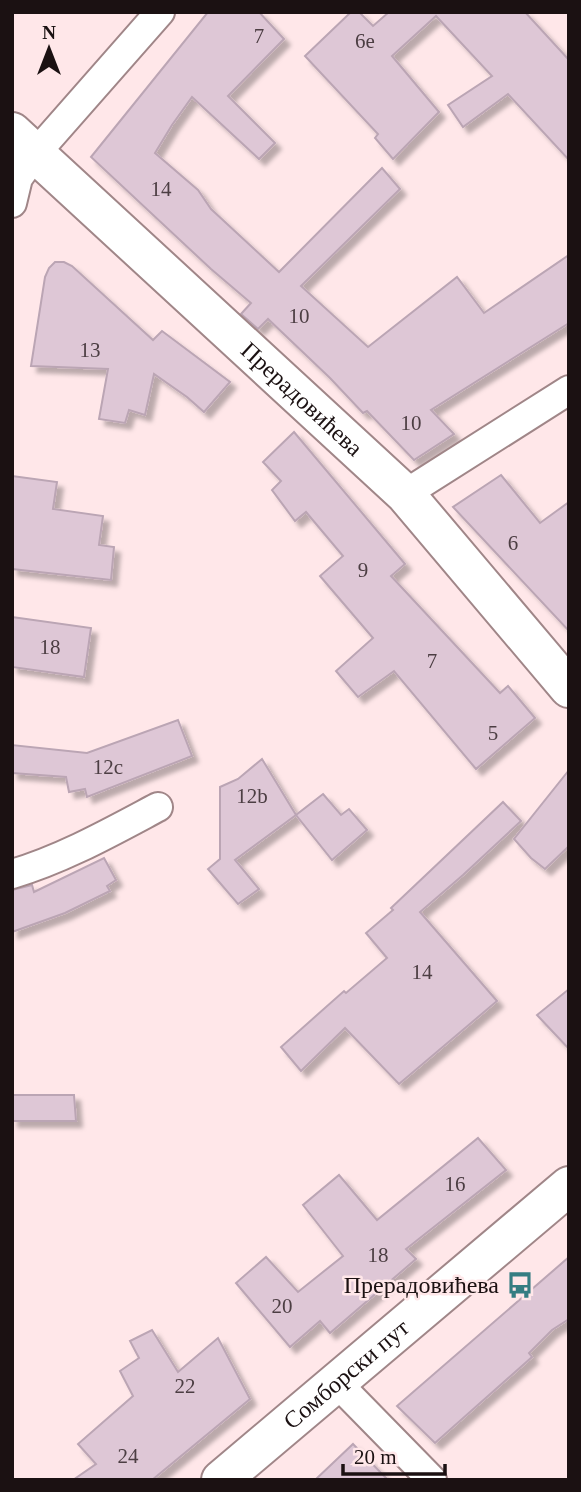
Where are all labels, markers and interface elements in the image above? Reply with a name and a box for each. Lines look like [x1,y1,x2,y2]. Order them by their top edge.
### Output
north arrow [14,14,84,84]
text: N [42,22,56,43]
house number: 7 [254,24,264,48]
house number: 6e [355,29,375,53]
house number: 14 [151,177,172,201]
house number: 10 [289,304,310,328]
street label: Прерадовићева [236,337,368,461]
house number: 13 [80,338,101,362]
house number: 10 [401,411,422,435]
house number: 6 [508,531,518,555]
house number: 9 [358,558,368,582]
house number: 18 [40,635,61,659]
house number: 7 [427,649,437,673]
house number: 5 [488,721,498,745]
house number: 12c [93,755,123,779]
house number: 12b [236,784,268,808]
house number: 14 [412,960,433,984]
house number: 16 [445,1172,466,1196]
house number: 18 [368,1243,389,1267]
bus stop icon: Прерадовићева [505,1270,535,1300]
place label: Прерадовићева [344,1272,499,1298]
house number: 20 [272,1294,293,1318]
street label: Сомборски пут [279,1314,414,1434]
house number: 22 [175,1374,196,1398]
scale bar [343,1432,444,1476]
house number: 24 [118,1444,139,1468]
text: 20 m [354,1445,397,1469]

